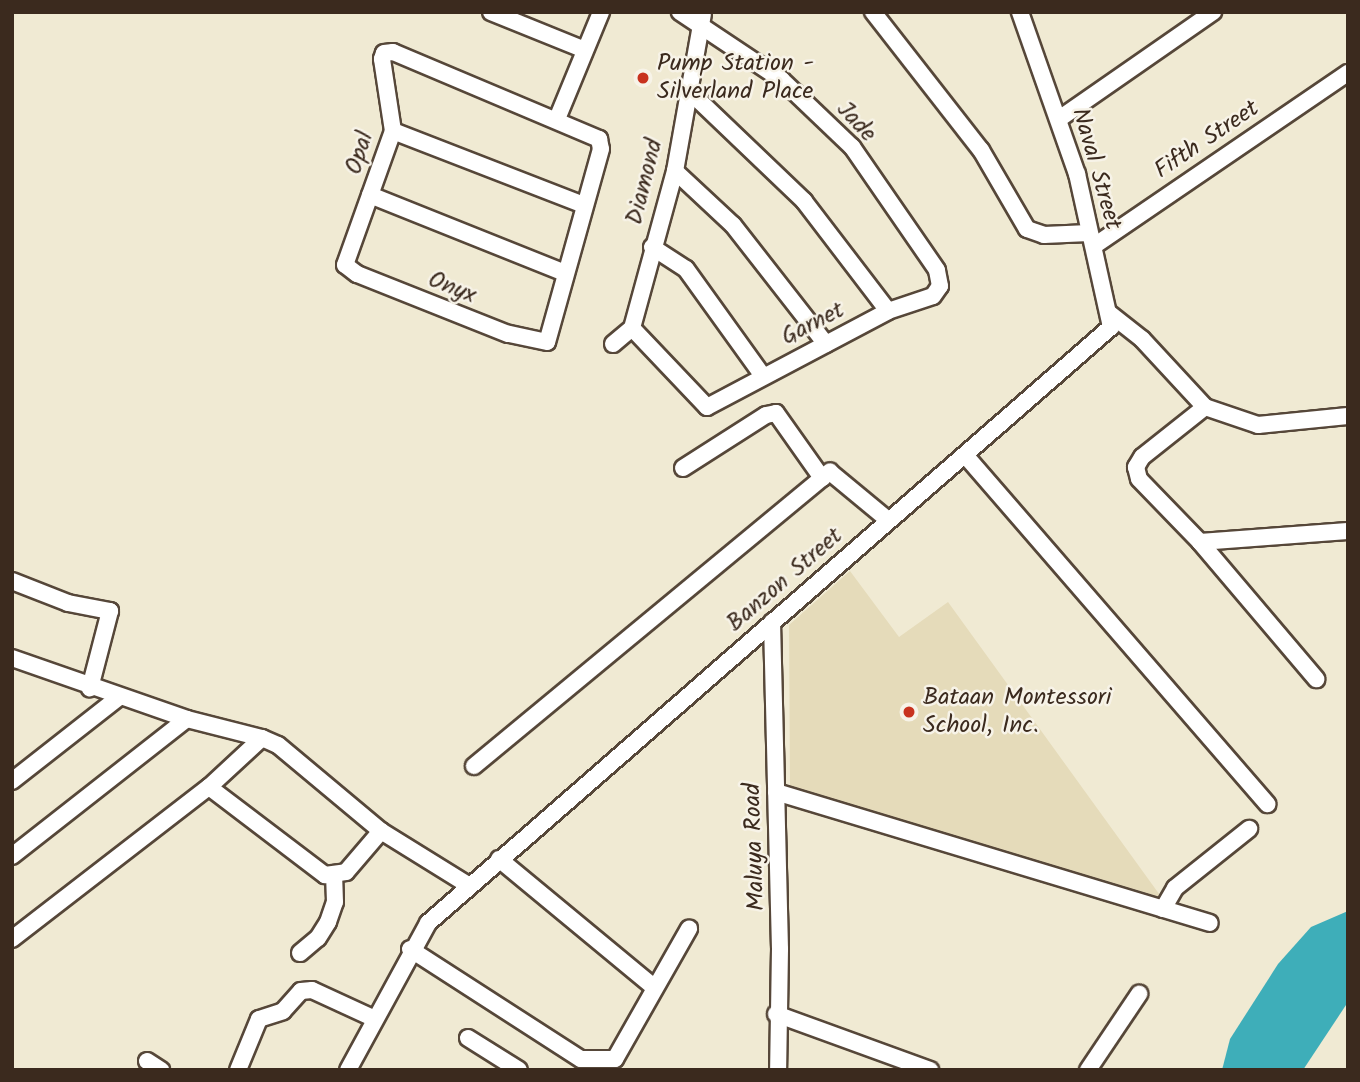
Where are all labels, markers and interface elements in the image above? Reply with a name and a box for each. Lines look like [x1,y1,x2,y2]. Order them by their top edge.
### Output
place label: Pump Station - Silverland Place [657,50,814,106]
marker: Pump Station - Silverland Place [635,70,651,86]
street label: Fifth Street [1149,95,1265,185]
street label: Jade [830,96,882,148]
street label: Naval Street [1065,105,1127,233]
street label: Opal [340,128,380,178]
street label: Diamond [620,136,670,228]
street label: Onyx [424,265,480,311]
street label: Garnet [777,296,849,352]
street label: Banzon Street [721,522,849,638]
place label: Bataan Montessori School, Inc. [923,684,1111,740]
marker: Bataan Montessori School, Inc. [901,704,917,720]
street label: Maluya Road [738,783,772,911]

